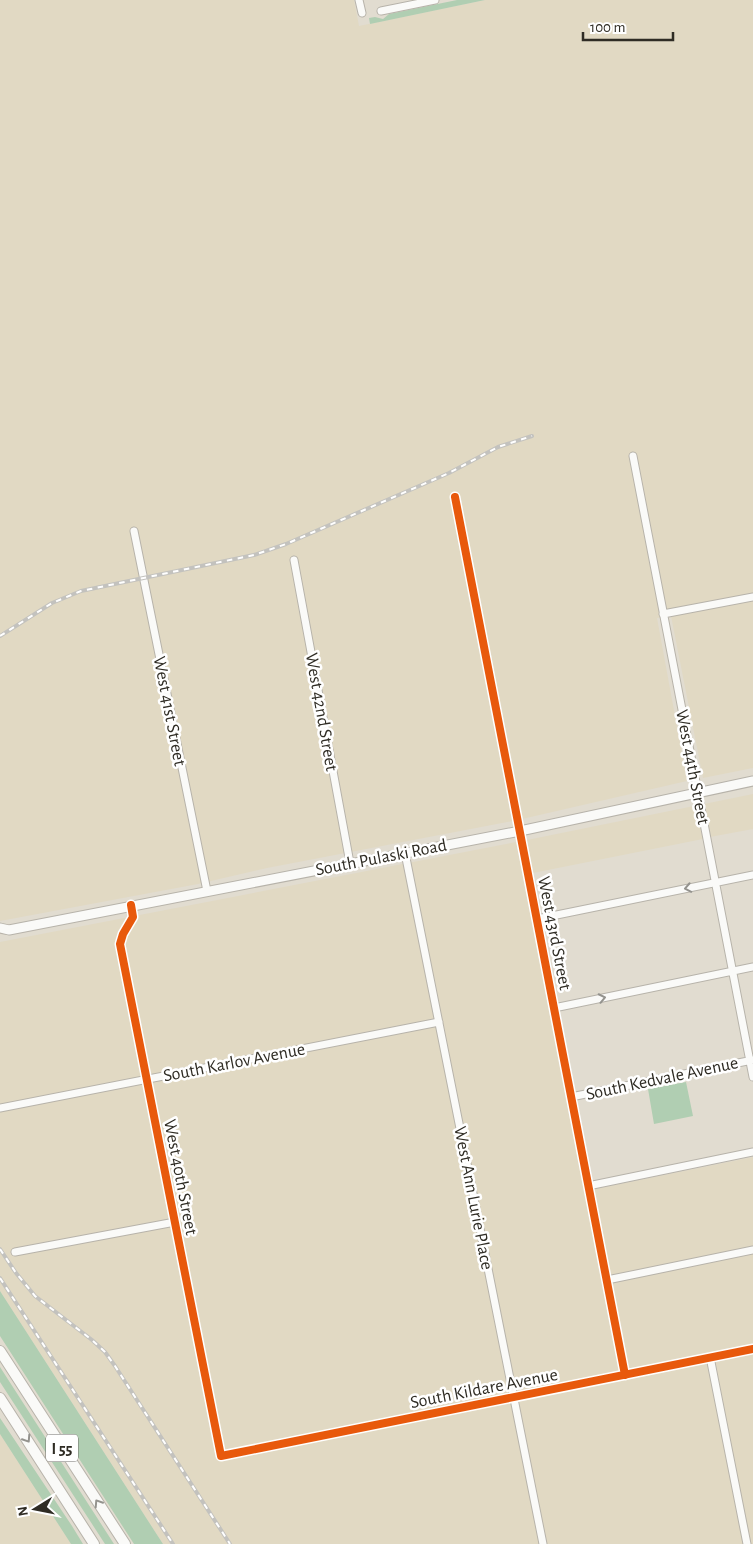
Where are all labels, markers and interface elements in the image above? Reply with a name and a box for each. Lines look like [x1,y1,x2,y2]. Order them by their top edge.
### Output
scale bar [583,10,673,42]
text: 100 m [590,20,625,35]
street label: West 42nd Street [302,652,340,773]
street label: West 41st Street [150,655,189,768]
street label: West 44th Street [672,708,712,826]
street label: South Pulaski Road [314,836,448,880]
street label: West 43rd Street [534,875,574,992]
one-way arrow [684,882,693,893]
one-way arrow [597,993,606,1004]
street label: South Karlov Avenue [162,1040,307,1086]
street label: South Kedvale Avenue [584,1054,740,1104]
street label: West 40th Street [160,1118,200,1237]
street label: West Ann Lurie Place [450,1125,496,1271]
street label: South Kildare Avenue [409,1366,559,1412]
one-way arrow [20,1434,30,1443]
road number: I 55 [46,1435,78,1462]
north arrow [10,1484,60,1534]
one-way arrow [95,1499,104,1509]
text: N [15,1505,31,1517]

